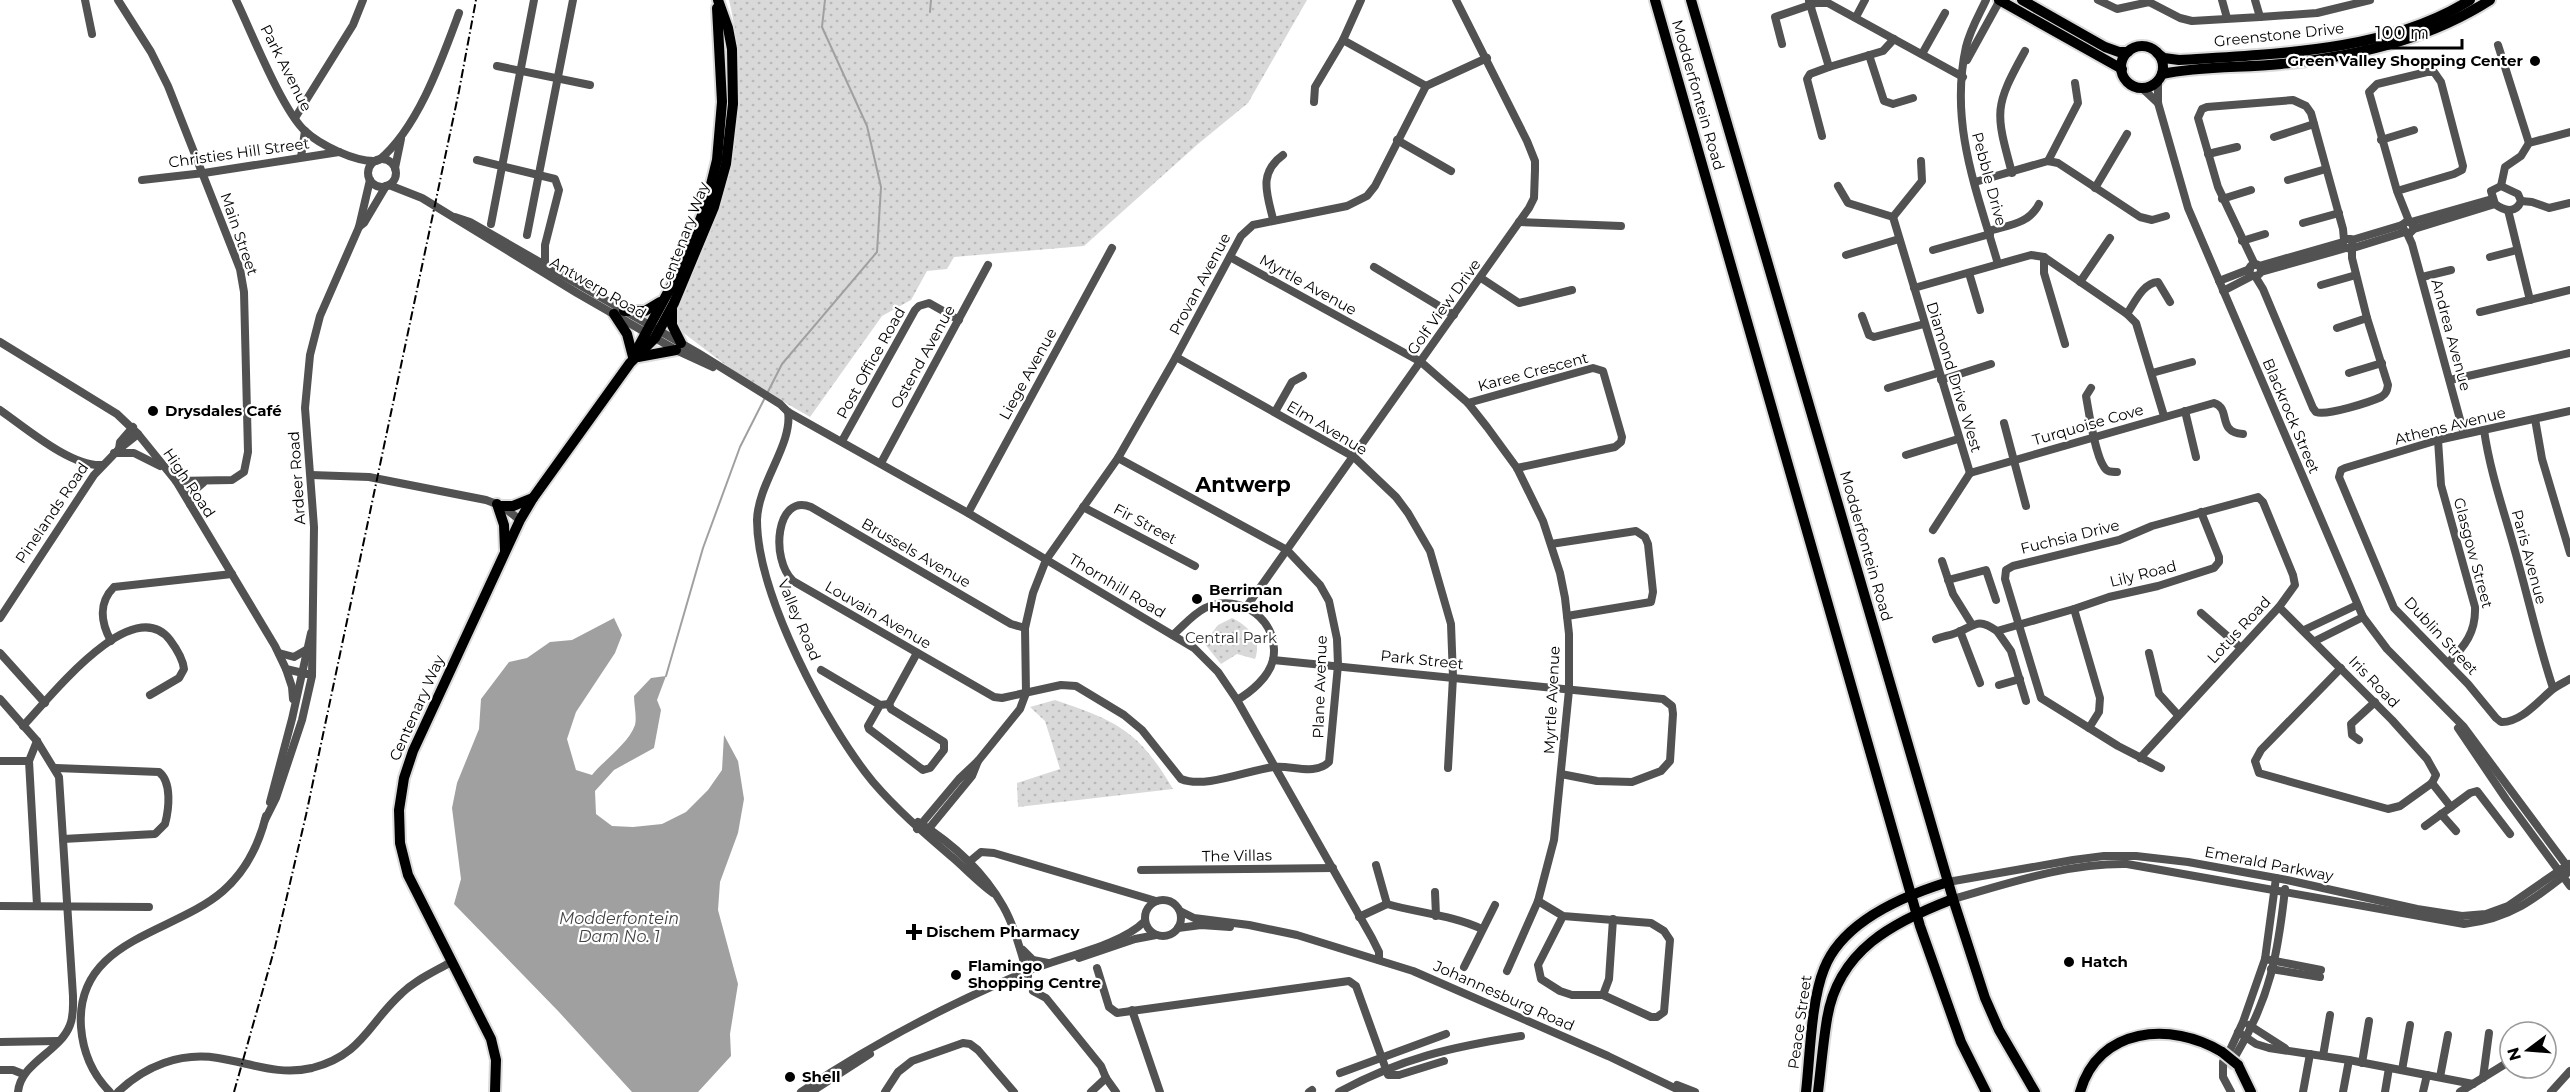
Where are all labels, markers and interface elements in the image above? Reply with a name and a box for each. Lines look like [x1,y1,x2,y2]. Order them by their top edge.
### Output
scale bar [2366,12,2462,50]
street label: Modderfontein Road [1668,17,1729,172]
street label: Greenstone Drive [2213,18,2345,51]
street label: Park Avenue [256,21,316,114]
text: 100 m [2375,22,2429,44]
place label: Green Valley Shopping Center [2287,51,2524,70]
marker: Green Valley Shopping Center [2528,54,2542,68]
street label: Pebble Drive [1968,130,2011,228]
street label: Christies Hill Street [167,133,311,172]
street label: Centenary Way [654,178,713,292]
street label: Main Street [216,190,263,278]
street label: Provan Avenue [1165,230,1234,338]
street label: Myrtle Avenue [1256,250,1360,319]
street label: Antwerp Road [547,252,650,323]
street label: Golf View Drive [1403,255,1485,358]
street label: Andrea Avenue [2427,277,2476,393]
street label: Diamond Drive West [1923,299,1986,454]
street label: Ostend Avenue [886,302,959,412]
street label: Post Office Road [832,304,909,422]
street label: Liege Avenue [995,325,1061,423]
street label: Karee Crescent [1476,348,1590,395]
street label: Blackrock Street [2259,355,2324,476]
street label: Elm Avenue [1284,396,1371,459]
street label: Turquoise Cove [2030,400,2146,449]
place label: Drysdales Café [165,401,282,420]
street label: Athens Avenue [2392,403,2507,449]
marker: Drysdales Café [146,404,160,418]
street label: Ardeer Road [284,430,309,526]
street label: High Road [159,444,220,521]
street label: Pinelands Road [11,459,92,567]
street label: Modderfontein Road [1836,468,1897,623]
district label: Antwerp [1194,472,1291,497]
street label: Glasgow Street [2450,495,2497,610]
street label: Fir Street [1110,499,1180,548]
street label: Paris Avenue [2508,507,2551,606]
street label: Brussels Avenue [858,514,974,592]
street label: Fuchsia Drive [2018,515,2121,558]
street label: Thornhill Road [1065,549,1169,622]
street label: Lily Road [2108,556,2178,591]
street label: Valley Road [774,576,825,663]
street label: Louvain Avenue [822,576,935,653]
place label: Berriman Household [1209,580,1294,616]
marker: Berriman Household [1190,592,1204,606]
street label: Lotus Road [2203,592,2274,667]
street label: Dublin Street [2400,593,2482,679]
park label: Central Park [1185,628,1277,647]
street label: Plane Avenue [1308,635,1331,739]
street label: Myrtle Avenue [1539,645,1564,755]
street label: Park Street [1380,646,1465,673]
street label: Centenary Way [385,651,449,764]
street label: Iris Road [2345,652,2404,712]
street label: Emerald Parkway [2203,842,2336,885]
street label: The Villas [1202,845,1272,866]
water label: Modderfontein Dam No. 1 [559,909,679,946]
place label: Dischem Pharmacy [926,922,1080,941]
marker: Dischem Pharmacy [907,925,921,939]
place label: Hatch [2081,952,2128,971]
marker: Hatch [2062,955,2076,969]
place label: Flamingo Shopping Centre [968,956,1101,992]
street label: Johannesburg Road [1430,956,1578,1035]
marker: Flamingo Shopping Centre [949,968,963,982]
street label: Peace Street [1783,974,1816,1070]
north arrow [2498,1020,2558,1080]
text: N [2503,1045,2525,1063]
place label: Shell [802,1067,841,1086]
marker: Shell [783,1070,797,1084]

